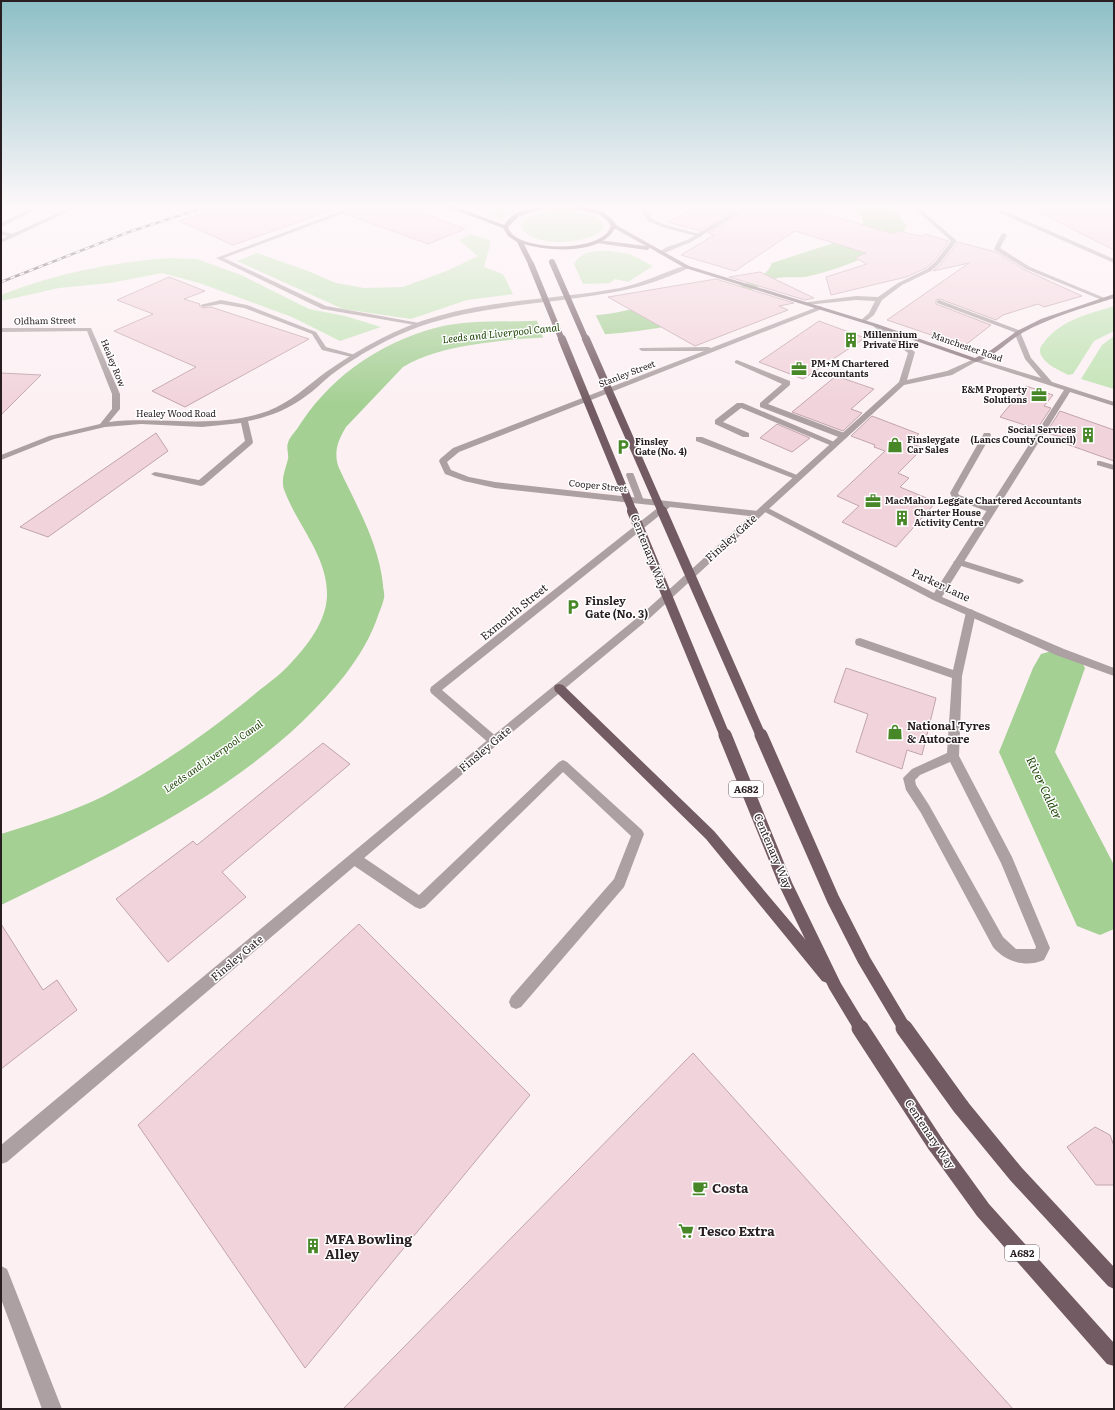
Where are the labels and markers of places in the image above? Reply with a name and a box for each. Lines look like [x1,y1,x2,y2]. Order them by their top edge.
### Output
place label: Millennium Private Hire [863,327,919,351]
building icon: Millennium Private Hire [842,331,860,349]
place label: PM+M Chartered Accountants [811,356,889,380]
office icon: PM+M Chartered Accountants [790,360,808,378]
place label: E&M Property Solutions [962,382,1027,406]
office icon: E&M Property Solutions [1030,386,1048,404]
place label: Social Services (Lancs County Council) [971,422,1077,446]
building icon: Social Services (Lancs County Council) [1079,426,1097,444]
place label: Finsleygate Car Sales [907,432,960,456]
place label: Finsley Gate (No. 4) [635,434,687,458]
shop icon: Finsleygate Car Sales [886,436,904,454]
parking icon: Finsley Gate (No. 4) [614,438,632,456]
office icon: MacMahon Leggate Chartered Accountants [864,492,882,510]
place label: MacMahon Leggate Chartered Accountants [885,493,1082,507]
place label: Charter House Activity Centre [914,505,984,529]
building icon: Charter House Activity Centre [893,509,911,527]
place label: Finsley Gate (No. 3) [585,592,648,621]
parking icon: Finsley Gate (No. 3) [564,598,582,616]
place label: National Tyres & Autocare [907,717,990,746]
shop icon: National Tyres & Autocare [886,723,904,741]
place label: Costa [712,1178,749,1197]
cafe icon: Costa [691,1179,709,1197]
place label: Tesco Extra [698,1221,775,1240]
supermarket icon: Tesco Extra [677,1222,695,1240]
place label: MFA Bowling Alley [325,1229,412,1263]
building icon: MFA Bowling Alley [304,1237,322,1255]

